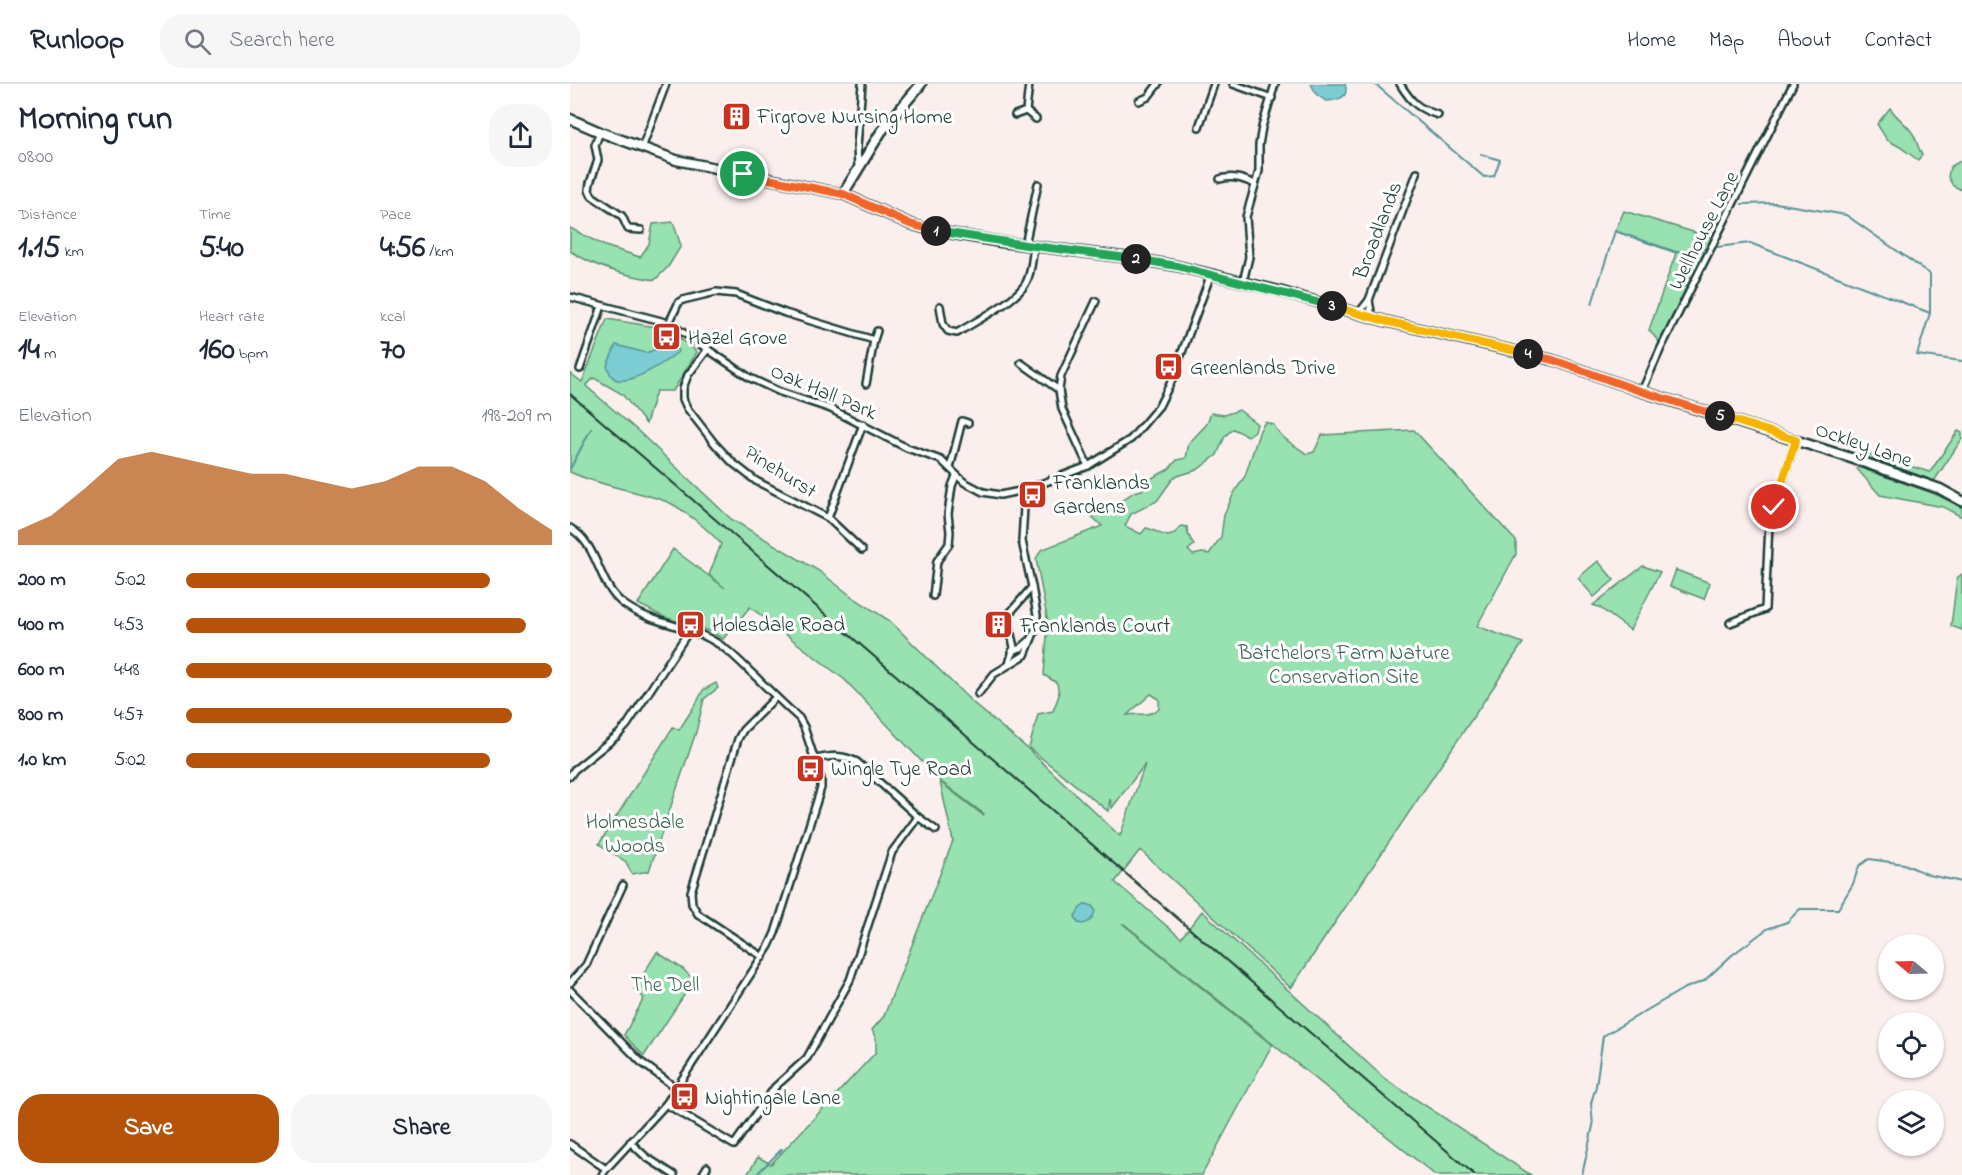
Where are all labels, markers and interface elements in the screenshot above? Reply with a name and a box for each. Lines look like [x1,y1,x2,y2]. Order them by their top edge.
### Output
search box [160,14,580,68]
text: Runloop [30,21,124,62]
icon: search [181,25,214,58]
text: Search here [229,25,335,57]
text: Home [1627,26,1676,56]
text: Map [1709,26,1744,56]
text: About [1777,26,1831,56]
text: Contact [1864,26,1932,56]
text: Morning run [18,96,172,144]
building icon: Firgrove Nursing Home [720,100,752,132]
place label: Firgrove Nursing Home [756,103,953,135]
button: share [489,104,552,167]
text: 08:00 [18,143,53,172]
pin [717,148,768,199]
icon: arrive [726,157,759,190]
street label: Wellhouse Lane [1662,166,1748,296]
street label: Broadlands [1346,178,1411,285]
text: Distance [18,203,77,227]
text: Time [199,203,231,227]
text: Pace [380,203,411,227]
pin: 1 [921,216,951,246]
text: 1 [933,219,939,243]
text: 1.15 [18,227,60,271]
text: 5:40 [199,227,244,271]
text: 4:56 [380,227,425,271]
text: km [60,240,84,264]
text: /km [425,240,454,264]
pin: 2 [1121,244,1151,274]
text: 2 [1132,247,1140,271]
pin: 3 [1317,291,1347,321]
text: 3 [1329,294,1335,318]
text: Elevation [18,305,77,329]
text: Heart rate [199,305,265,329]
text: kcal [380,305,405,329]
bus stop icon: Hazel Grove [651,321,683,353]
place label: Hazel Grove [688,324,788,354]
text: 14 [18,329,40,373]
text: 160 [199,329,235,373]
text: 70 [380,329,405,373]
pin: 4 [1513,339,1543,369]
text: m [40,342,56,366]
text: bpm [235,342,268,366]
text: 4 [1525,342,1531,366]
bus stop icon: Greenlands Drive [1153,351,1185,383]
place label: Greenlands Drive [1190,354,1336,384]
street label: Oak Hall Park [765,357,882,429]
pin: 5 [1705,401,1735,431]
text: Elevation [18,402,92,431]
text: 198–209 m [481,402,552,431]
text: 5 [1715,404,1725,428]
street label: Ockley Lane [1810,415,1917,479]
street label: Pinehurst [738,439,822,507]
place label: Franklands Gardens [1052,469,1150,523]
bus stop icon: Franklands Gardens [1016,478,1048,510]
pin [1748,481,1799,532]
icon: check [1757,490,1790,523]
text: 200 m [18,566,66,595]
text: 5:02 [114,566,146,595]
bus stop icon: Holesdale Road [675,608,707,640]
building icon: Franklands Court [983,609,1015,641]
text: 400 m [18,611,64,640]
text: 4:53 [114,611,144,640]
place label: Holesdale Road [712,611,845,641]
place label: Franklands Court [1019,612,1170,642]
park label: Batchelors Farm Nature Conservation Site [1237,639,1450,693]
text: 600 m [18,656,65,685]
text: 4:48 [114,656,140,685]
text: 800 m [18,701,63,730]
text: 4:57 [114,701,144,730]
text: 1.0 km [18,746,66,775]
text: 5:02 [114,746,146,775]
bus stop icon: Wingle Tye Road [794,752,826,784]
place label: Wingle Tye Road [831,755,972,787]
park label: Holmesdale Woods [586,808,685,862]
north arrow [1878,934,1944,1000]
map controls [1878,934,1944,1156]
park label: The Dell [631,971,699,1001]
button: locate [1878,1012,1944,1078]
bus stop icon: Nightingale Lane [668,1081,700,1113]
place label: Nightingale Lane [705,1084,841,1116]
button: layers [1878,1090,1944,1156]
button: Save [18,1094,279,1163]
button: Share [291,1094,552,1163]

